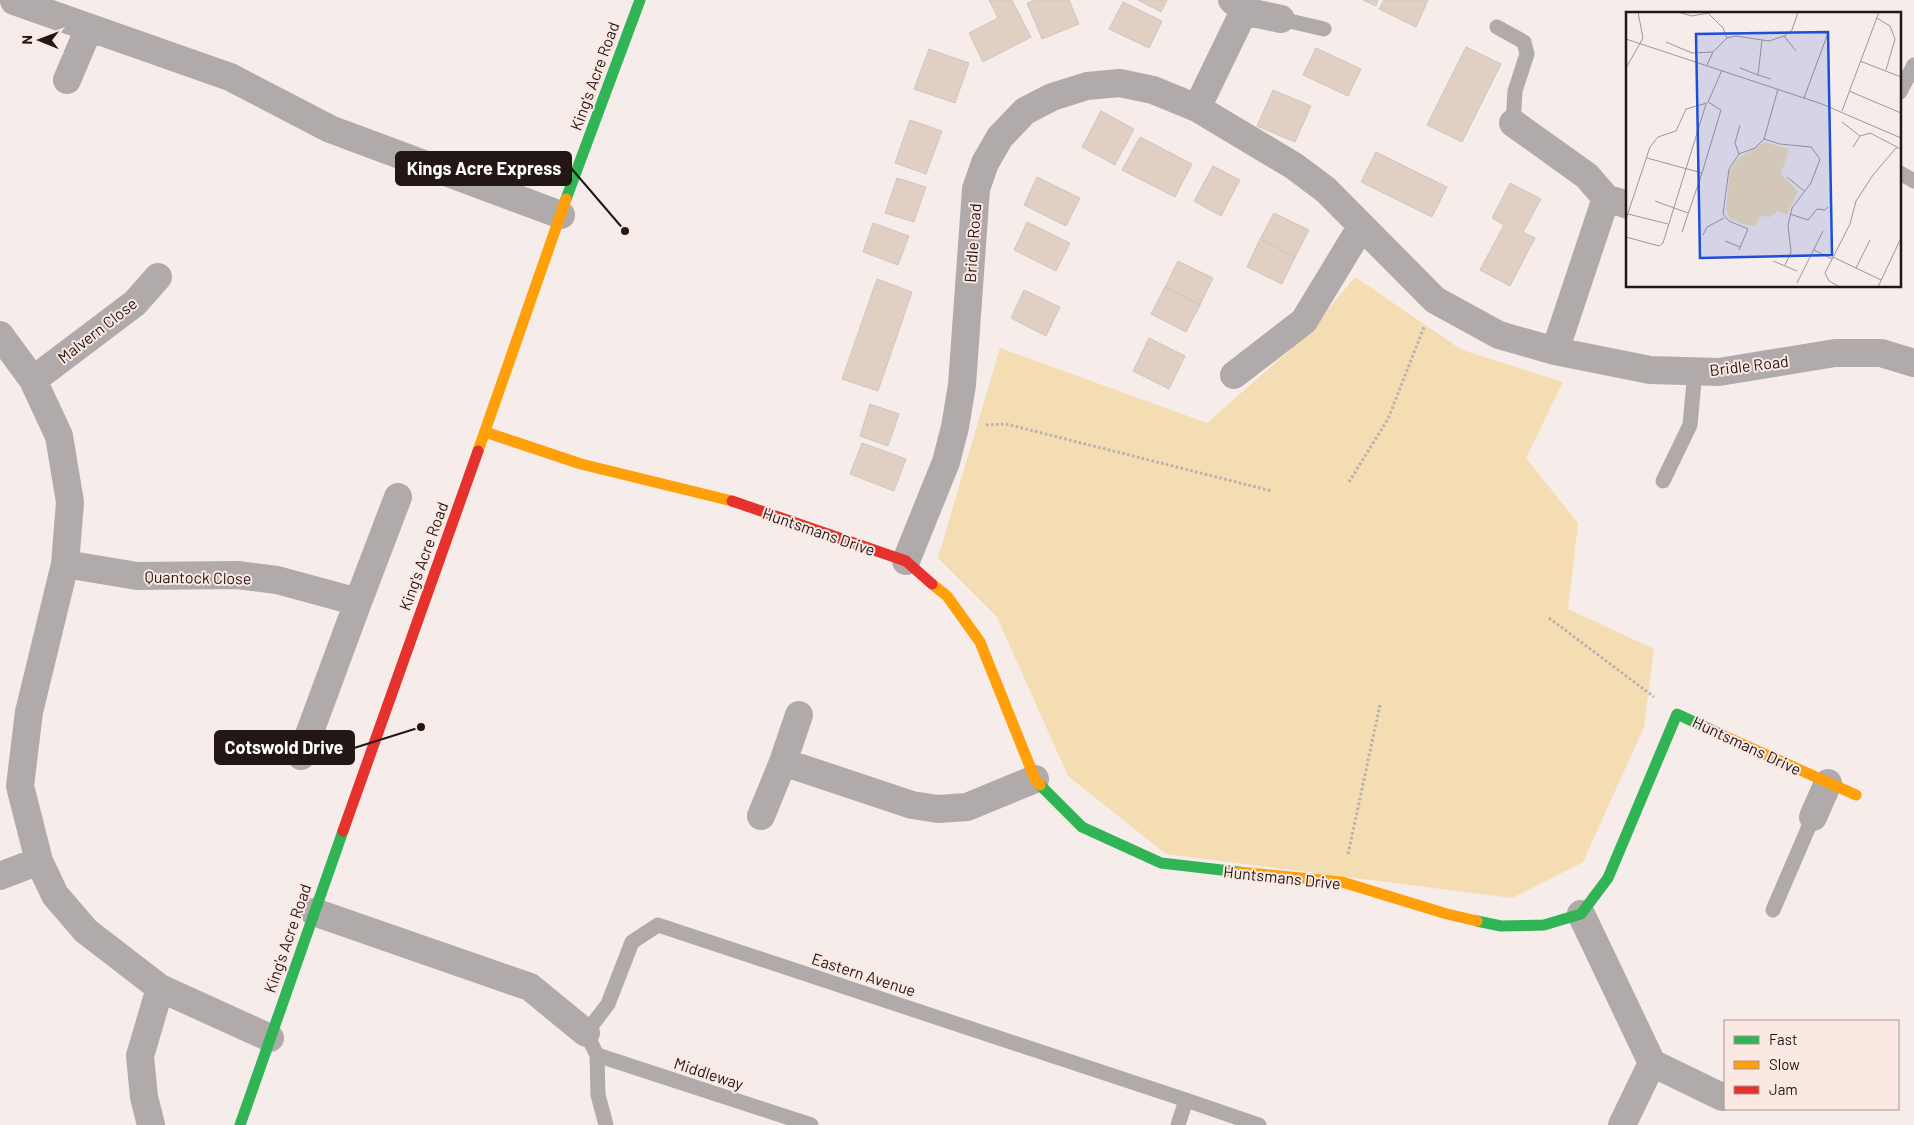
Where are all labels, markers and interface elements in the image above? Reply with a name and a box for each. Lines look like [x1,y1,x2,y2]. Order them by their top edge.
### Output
inset map [1626,12,1902,288]
north arrow [15,15,65,65]
street label: King's Acre Road [566,19,622,133]
text: N [18,35,35,45]
callout: Kings Acre Express [396,152,571,185]
text: Kings Acre Express [407,157,561,179]
street label: Bridle Road [960,203,984,283]
street label: Malvern Close [54,293,140,367]
street label: Bridle Road [1708,351,1790,379]
street label: King's Acre Road [395,499,451,613]
street label: Huntsmans Drive [760,503,878,559]
street label: Quantock Close [144,567,252,587]
street label: Huntsmans Drive [1690,712,1804,778]
callout: Cotswold Drive [215,731,354,764]
text: Cotswold Drive [225,736,344,758]
street label: Huntsmans Drive [1222,861,1342,893]
street label: King's Acre Road [259,881,315,995]
street label: Eastern Avenue [810,948,918,1000]
legend [1724,1020,1899,1110]
text: Fast [1769,1030,1797,1048]
street label: Middleway [672,1053,747,1093]
text: Slow [1769,1055,1800,1073]
text: Jam [1769,1080,1798,1098]

